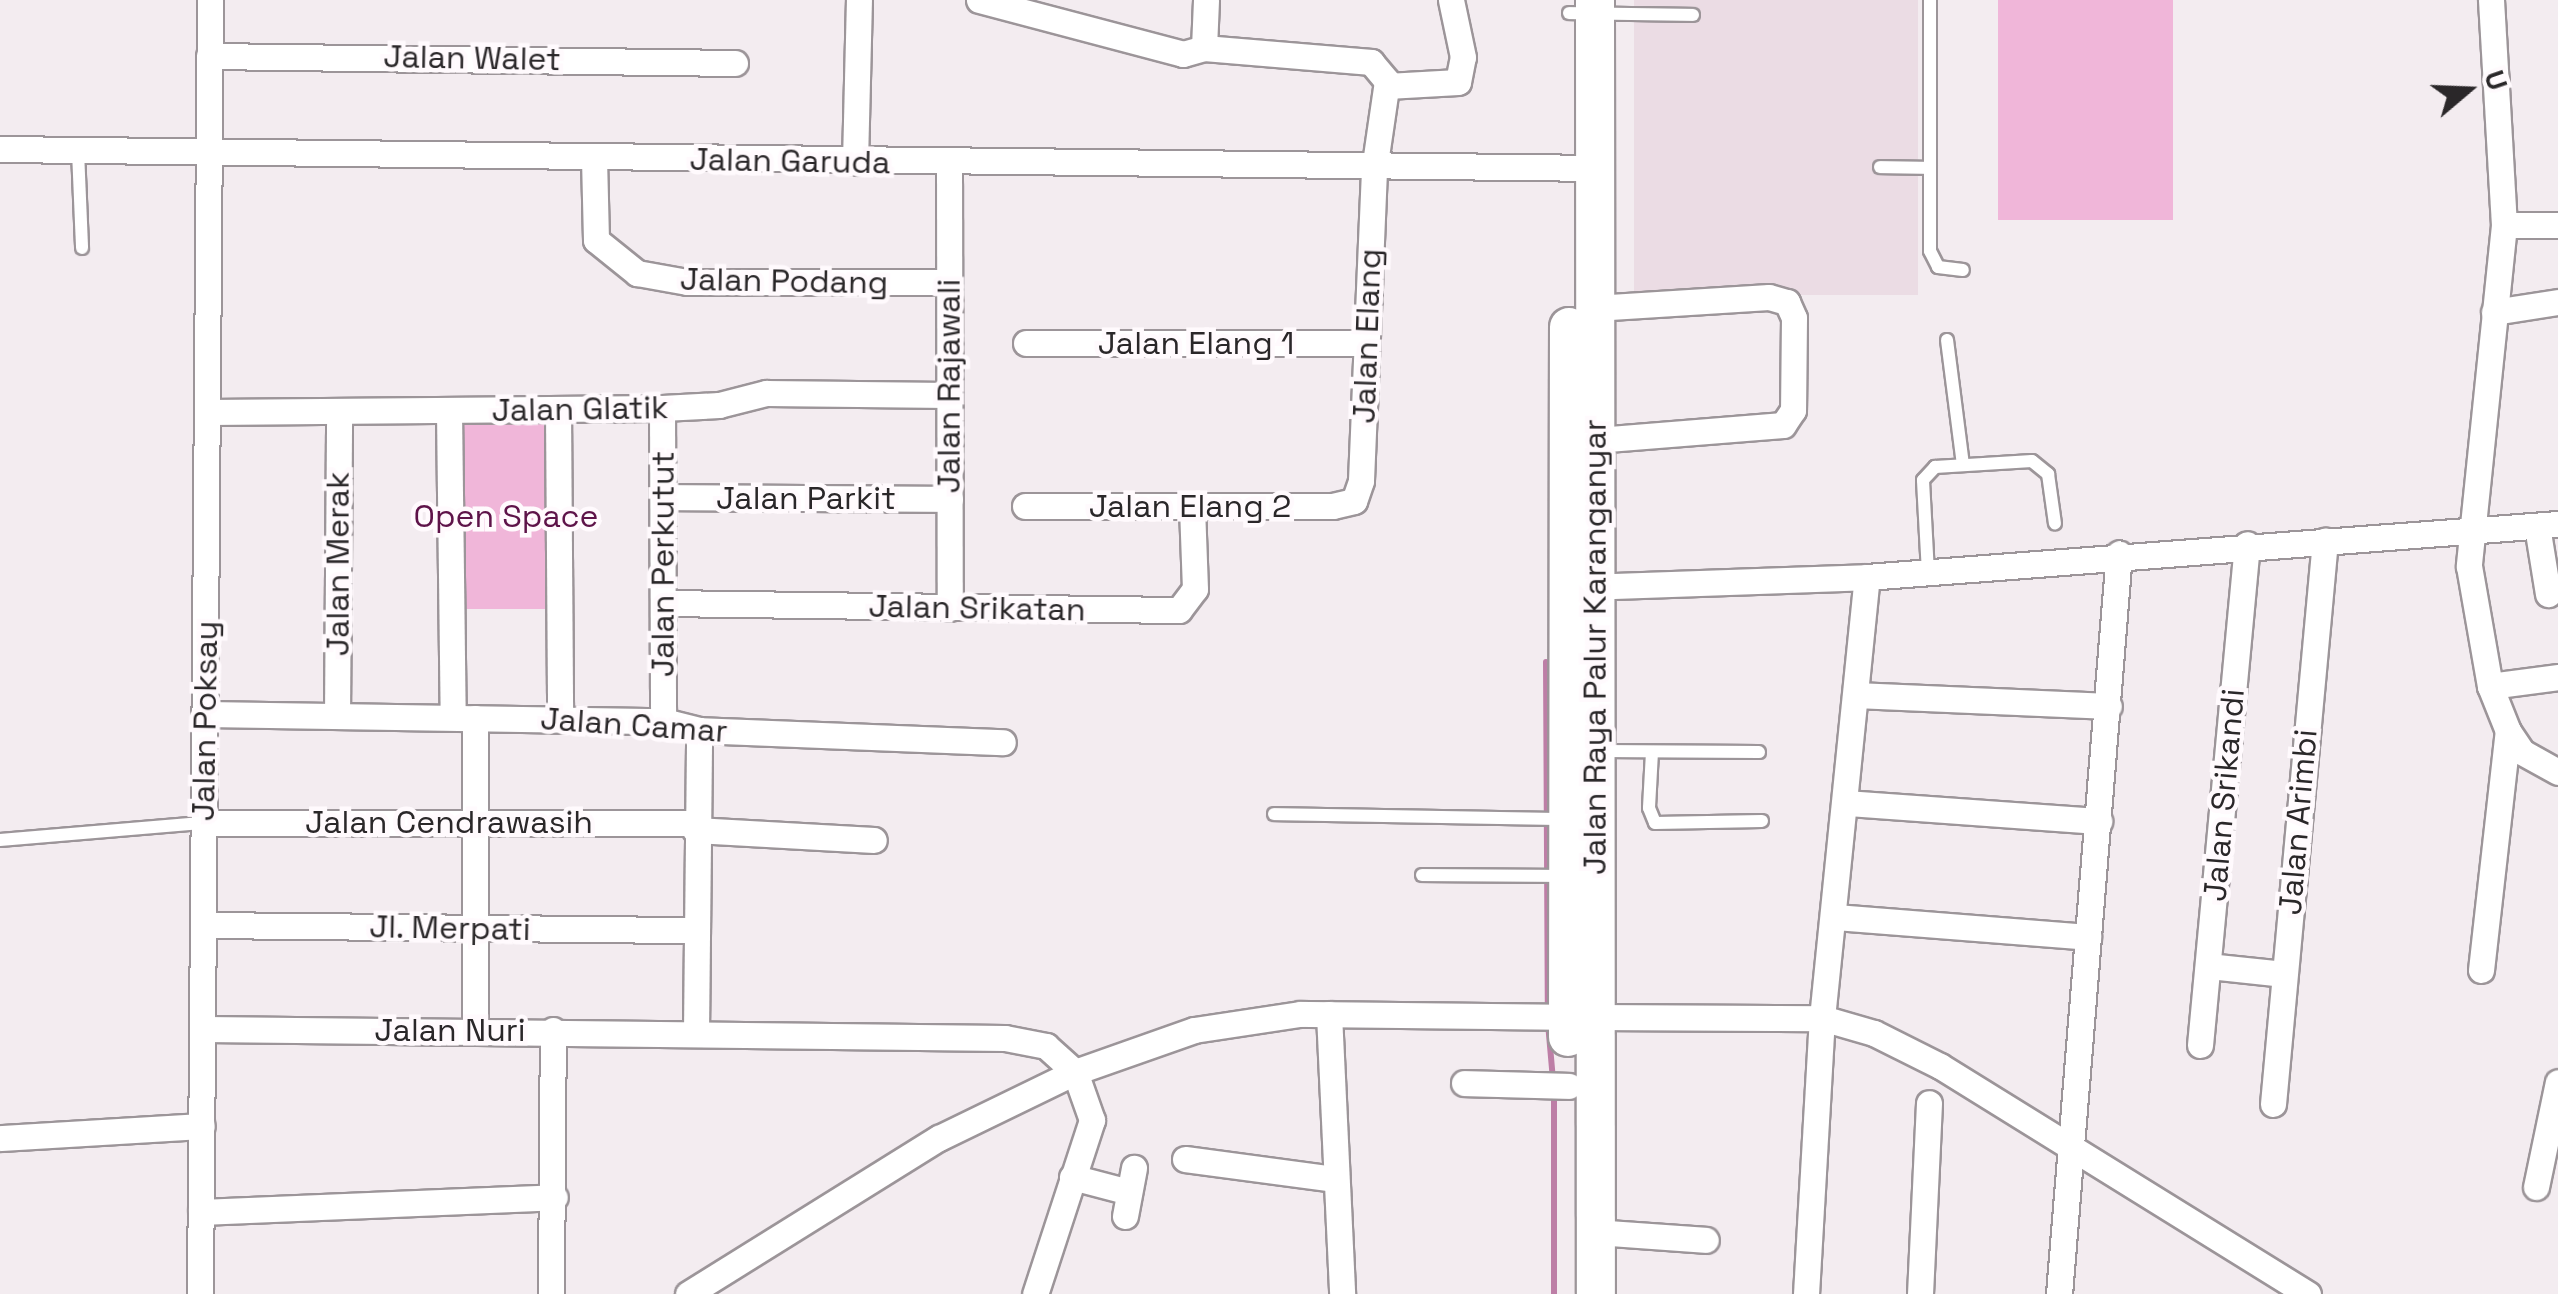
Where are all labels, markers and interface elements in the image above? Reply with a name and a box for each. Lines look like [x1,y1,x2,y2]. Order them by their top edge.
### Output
street label: Jalan Walet [383,37,561,79]
north arrow [2418,40,2518,140]
text: U [2476,65,2516,95]
street label: Jalan Garuda [689,140,891,182]
street label: Jalan Elang [1345,248,1389,424]
street label: Jalan Podang [680,260,888,302]
street label: Jalan Rajawali [930,279,968,493]
street label: Jalan Elang 1 [1098,324,1294,362]
street label: Jalan Glatik [491,388,669,430]
street label: Jalan Raya Palur Karanganyar [1576,419,1614,875]
street label: Jalan Perkutut [644,451,682,677]
street label: Jalan Merak [319,472,357,656]
street label: Jalan Parkit [716,479,896,517]
street label: Jalan Elang 2 [1089,487,1291,525]
park label: Open Space [413,497,599,535]
street label: Jalan Srikatan [868,587,1086,629]
street label: Jalan Poksay [184,621,226,821]
street label: Jalan Srikandi [2196,687,2252,903]
street label: Jalan Camar [539,699,729,751]
street label: Jalan Arimbi [2271,727,2325,917]
street label: Jalan Cendrawasih [305,803,593,841]
street label: Jl. Merpati [368,907,532,949]
street label: Jalan Nuri [374,1011,526,1049]

